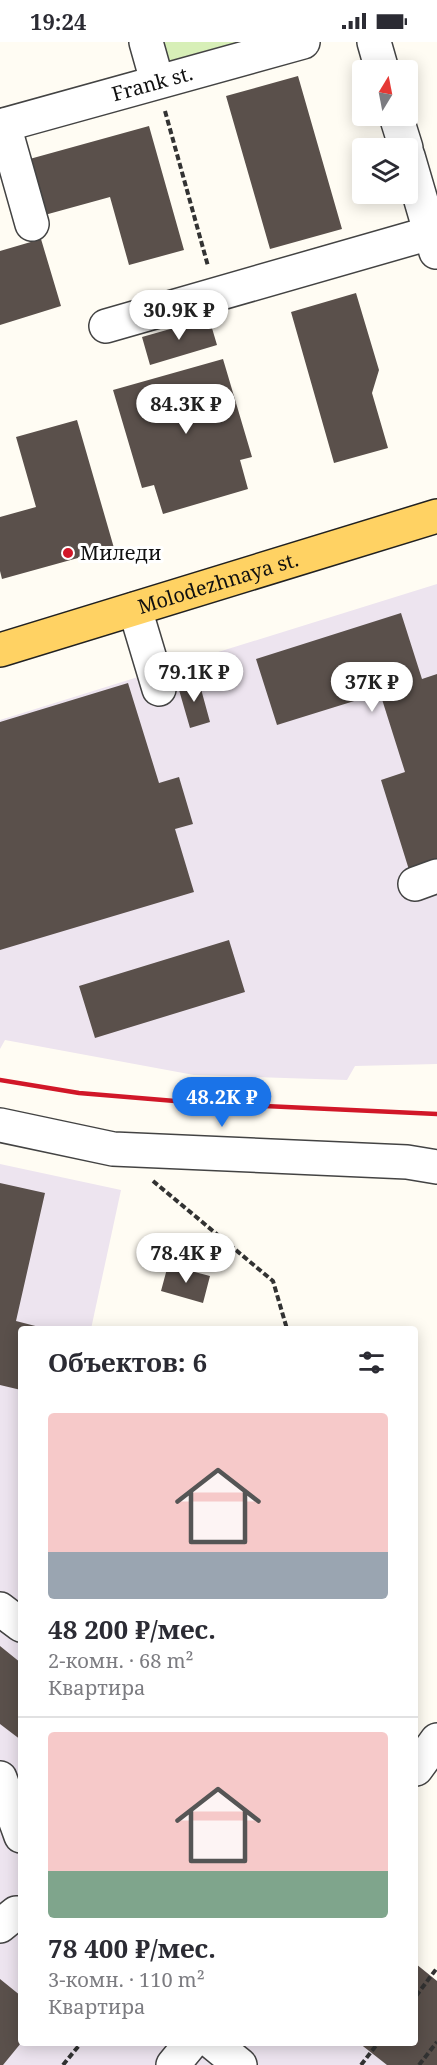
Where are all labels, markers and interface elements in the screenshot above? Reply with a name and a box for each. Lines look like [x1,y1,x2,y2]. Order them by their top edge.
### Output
text: 19:24 [30,6,86,36]
street label: Frank st. [109,59,196,107]
north arrow [352,60,418,126]
map controls [352,60,418,204]
button: layers [352,138,418,204]
pin: 30.9K ₽ [124,290,234,341]
text: 30.9K ₽ [143,296,215,323]
pin: 84.3K ₽ [131,384,241,435]
text: 84.3K ₽ [150,390,222,417]
place label: Миледи [80,539,161,566]
street label: Molodezhnaya st. [134,545,301,620]
marker: Миледи [61,546,75,560]
pin: 79.1K ₽ [139,652,249,703]
text: 79.1K ₽ [158,658,230,685]
pin: 37K ₽ [330,662,414,713]
text: 37K ₽ [345,668,399,695]
pin: 48.2K ₽ [167,1077,277,1128]
text: 48.2K ₽ [186,1083,258,1110]
pin: 78.4K ₽ [131,1233,241,1284]
text: 78.4K ₽ [150,1239,222,1266]
text: Объектов: 6 [48,1344,207,1380]
icon: filters [355,1346,388,1379]
icon: home [164,1452,272,1560]
text: 48 200 ₽/мес. [48,1611,216,1647]
text: 2-комн. · 68 m² [48,1647,194,1674]
text: Квартира [48,1674,145,1701]
icon: home [164,1771,272,1879]
text: 78 400 ₽/мес. [48,1930,216,1966]
text: 3-комн. · 110 m² [48,1966,205,1993]
text: Квартира [48,1993,145,2020]

